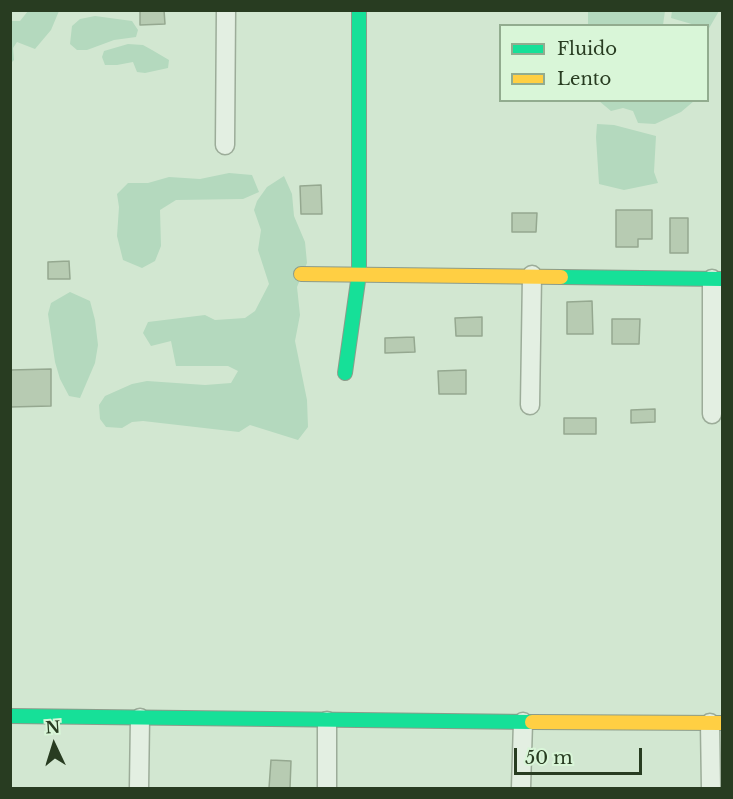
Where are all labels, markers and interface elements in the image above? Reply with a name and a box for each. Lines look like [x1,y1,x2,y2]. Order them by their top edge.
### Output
legend [499,24,709,102]
text: Fluido [557,38,617,60]
text: Lento [557,68,611,90]
north arrow [24,715,84,775]
text: N [45,717,61,738]
scale bar [517,736,644,774]
text: 50 m [525,747,573,769]

